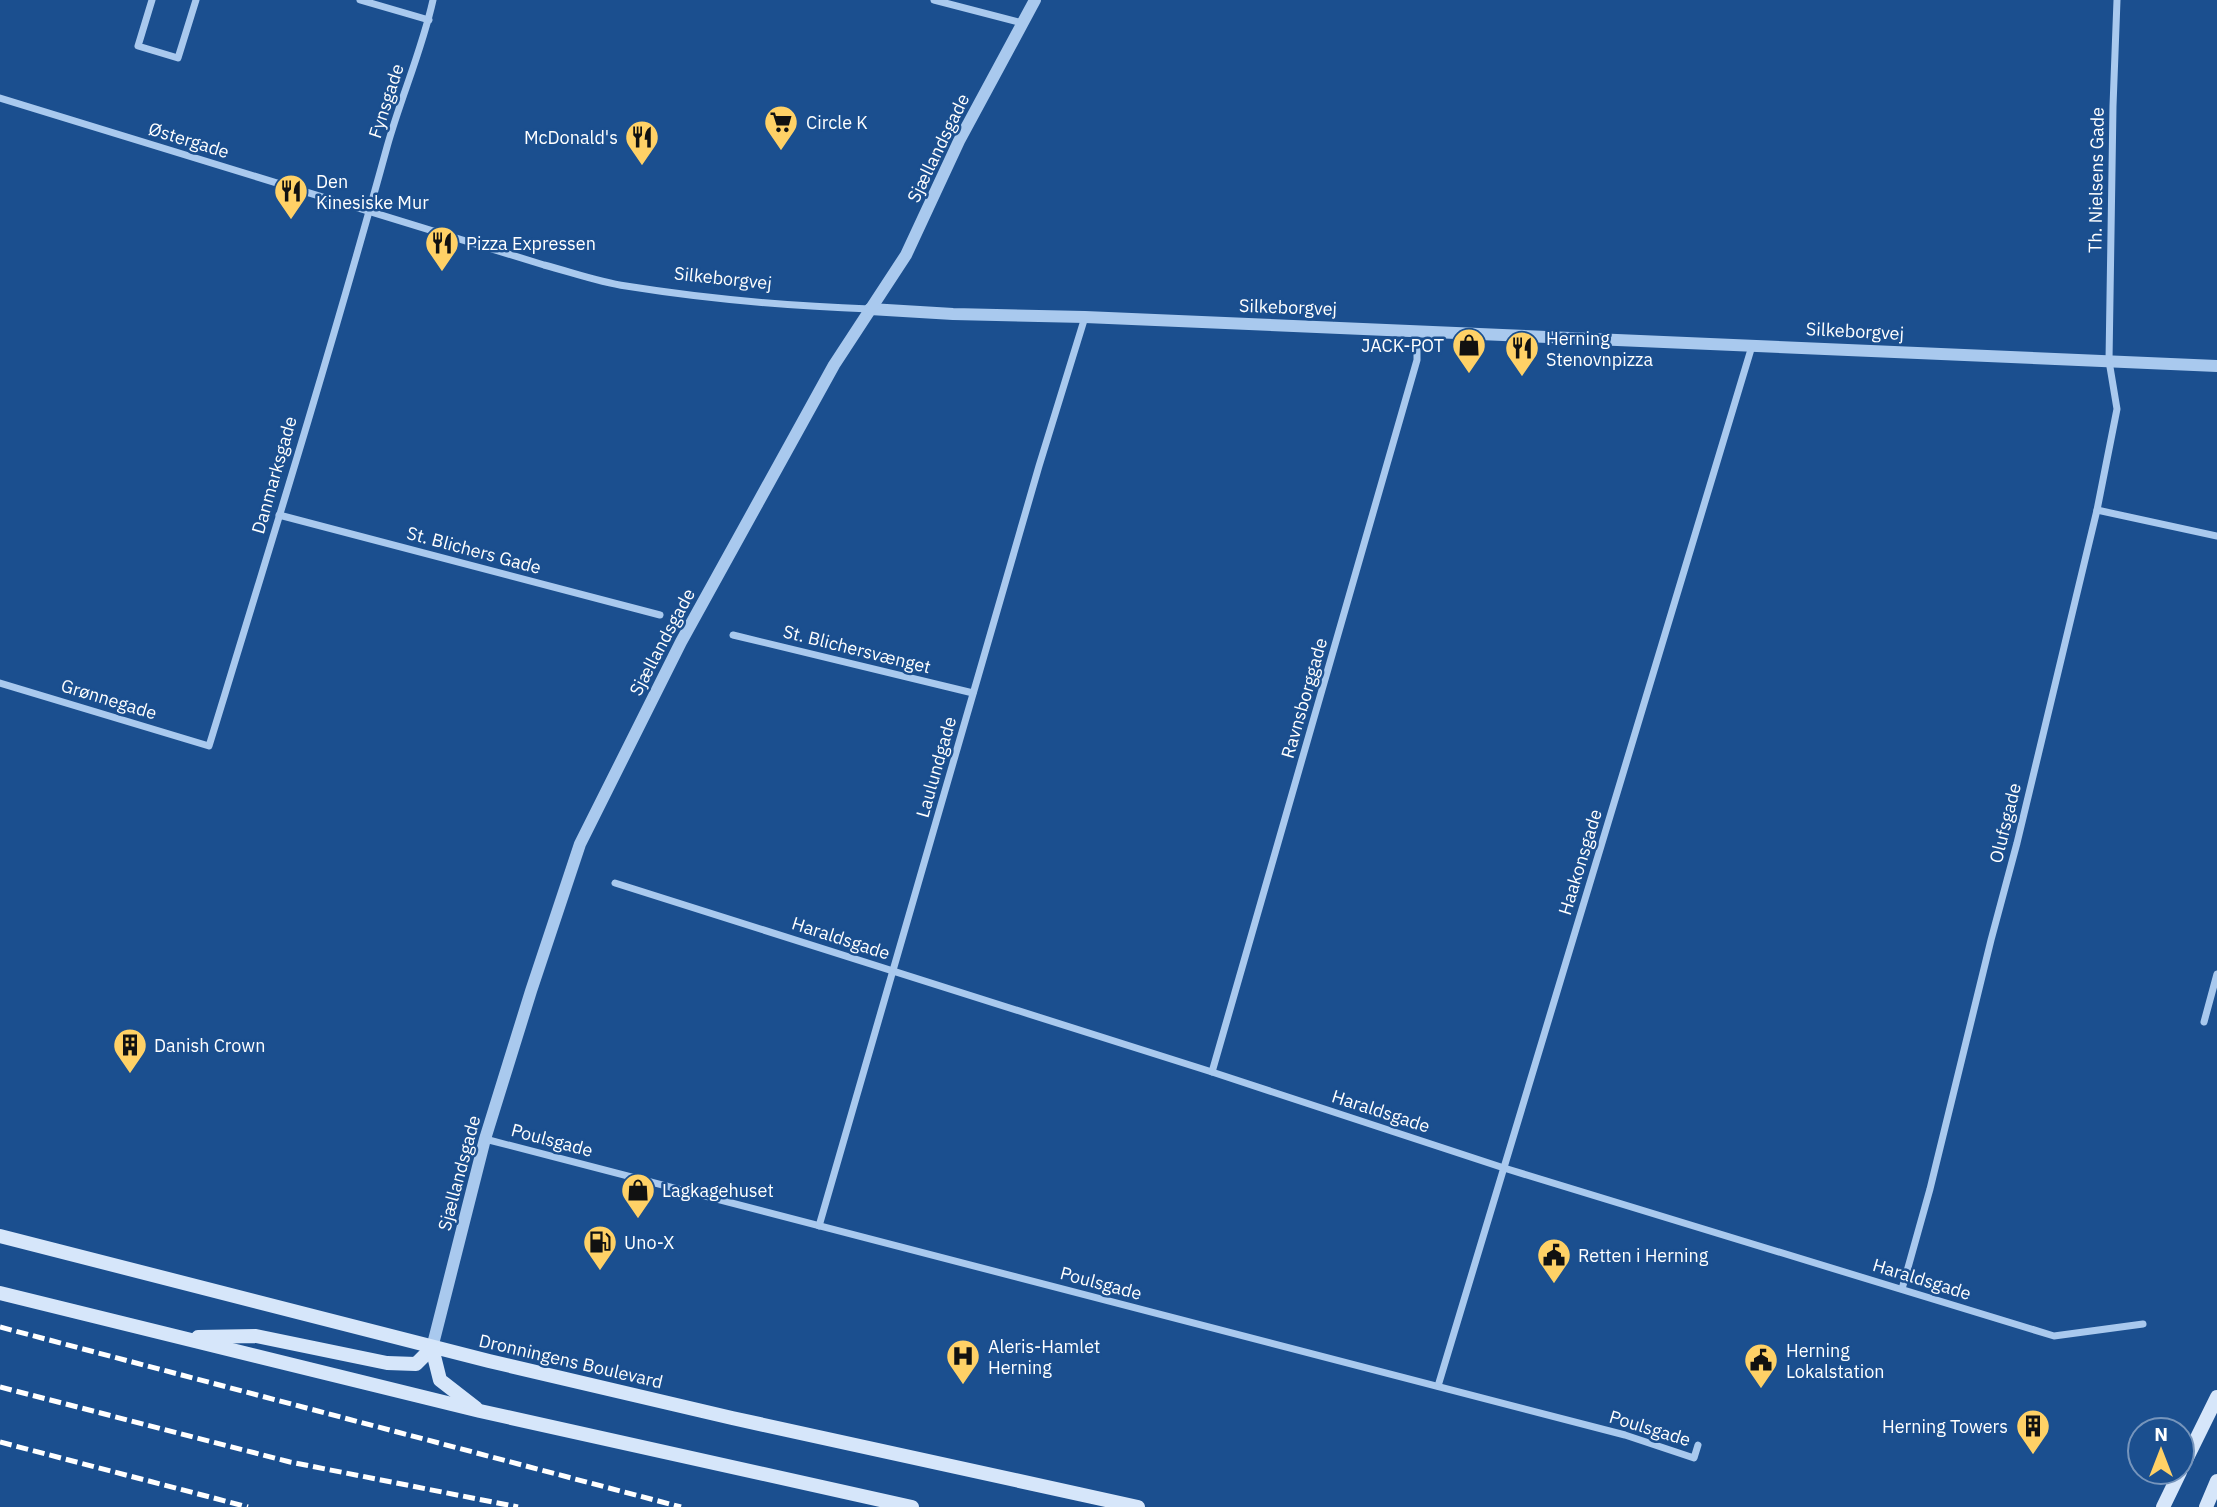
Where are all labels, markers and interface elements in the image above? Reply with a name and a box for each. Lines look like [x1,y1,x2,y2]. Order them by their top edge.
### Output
street label: Fynsgade [363,61,409,141]
street label: Sjællandsgade [902,90,974,206]
supermarket icon: Circle K [762,103,800,152]
street label: Th. Nielsens Gade [2083,107,2109,253]
place label: Circle K [806,111,868,134]
street label: Østergade [146,117,232,163]
restaurant icon: McDonald's [623,118,661,167]
place label: McDonald's [524,126,618,149]
place label: Den Kinesiske Mur [316,170,429,214]
restaurant icon: Den Kinesiske Mur [272,172,310,221]
restaurant icon: Pizza Expressen [423,224,461,273]
place label: Pizza Expressen [466,232,596,255]
street label: Silkeborgvej [673,261,773,295]
street label: Silkeborgvej [1239,294,1337,320]
street label: Silkeborgvej [1805,317,1905,345]
shop icon: JACK-POT [1450,326,1488,375]
place label: Herning Stenovnpizza [1546,327,1653,371]
restaurant icon: Herning Stenovnpizza [1503,329,1541,378]
place label: JACK-POT [1361,334,1444,357]
street label: Danmarksgade [246,414,302,536]
street label: St. Blichers Gade [404,521,544,579]
street label: Sjællandsgade [624,584,700,700]
street label: St. Blichersvænget [781,620,933,678]
street label: Ravnsborggade [1276,635,1332,761]
street label: Grønnegade [58,674,160,724]
street label: Laulundgade [911,714,961,820]
street label: Olufsgade [1984,780,2026,865]
street label: Haakonsgade [1553,806,1607,918]
street label: Haraldsgade [789,911,893,965]
building icon: Danish Crown [111,1026,149,1075]
place label: Danish Crown [154,1034,265,1057]
street label: Haraldsgade [1329,1084,1433,1138]
street label: Sjællandsgade [433,1113,485,1233]
street label: Poulsgade [509,1118,596,1162]
shop icon: Lagkagehuset [619,1171,657,1220]
place label: Lagkagehuset [662,1179,774,1202]
fuel station icon: Uno-X [581,1223,619,1272]
place label: Uno-X [624,1231,674,1254]
public building icon: Retten i Herning [1535,1236,1573,1285]
place label: Retten i Herning [1578,1244,1709,1267]
street label: Haraldsgade [1870,1253,1974,1305]
street label: Poulsgade [1058,1261,1145,1305]
street label: Dronningens Boulevard [477,1329,665,1393]
place label: Aleris-Hamlet Herning [988,1335,1100,1379]
hospital icon: Aleris-Hamlet Herning [944,1337,982,1386]
place label: Herning Lokalstation [1786,1339,1885,1383]
public building icon: Herning Lokalstation [1742,1341,1780,1390]
street label: Poulsgade [1607,1405,1694,1451]
building icon: Herning Towers [2014,1407,2052,1456]
place label: Herning Towers [1882,1415,2008,1438]
north arrow [2126,1416,2196,1486]
text: N [2154,1422,2168,1446]

